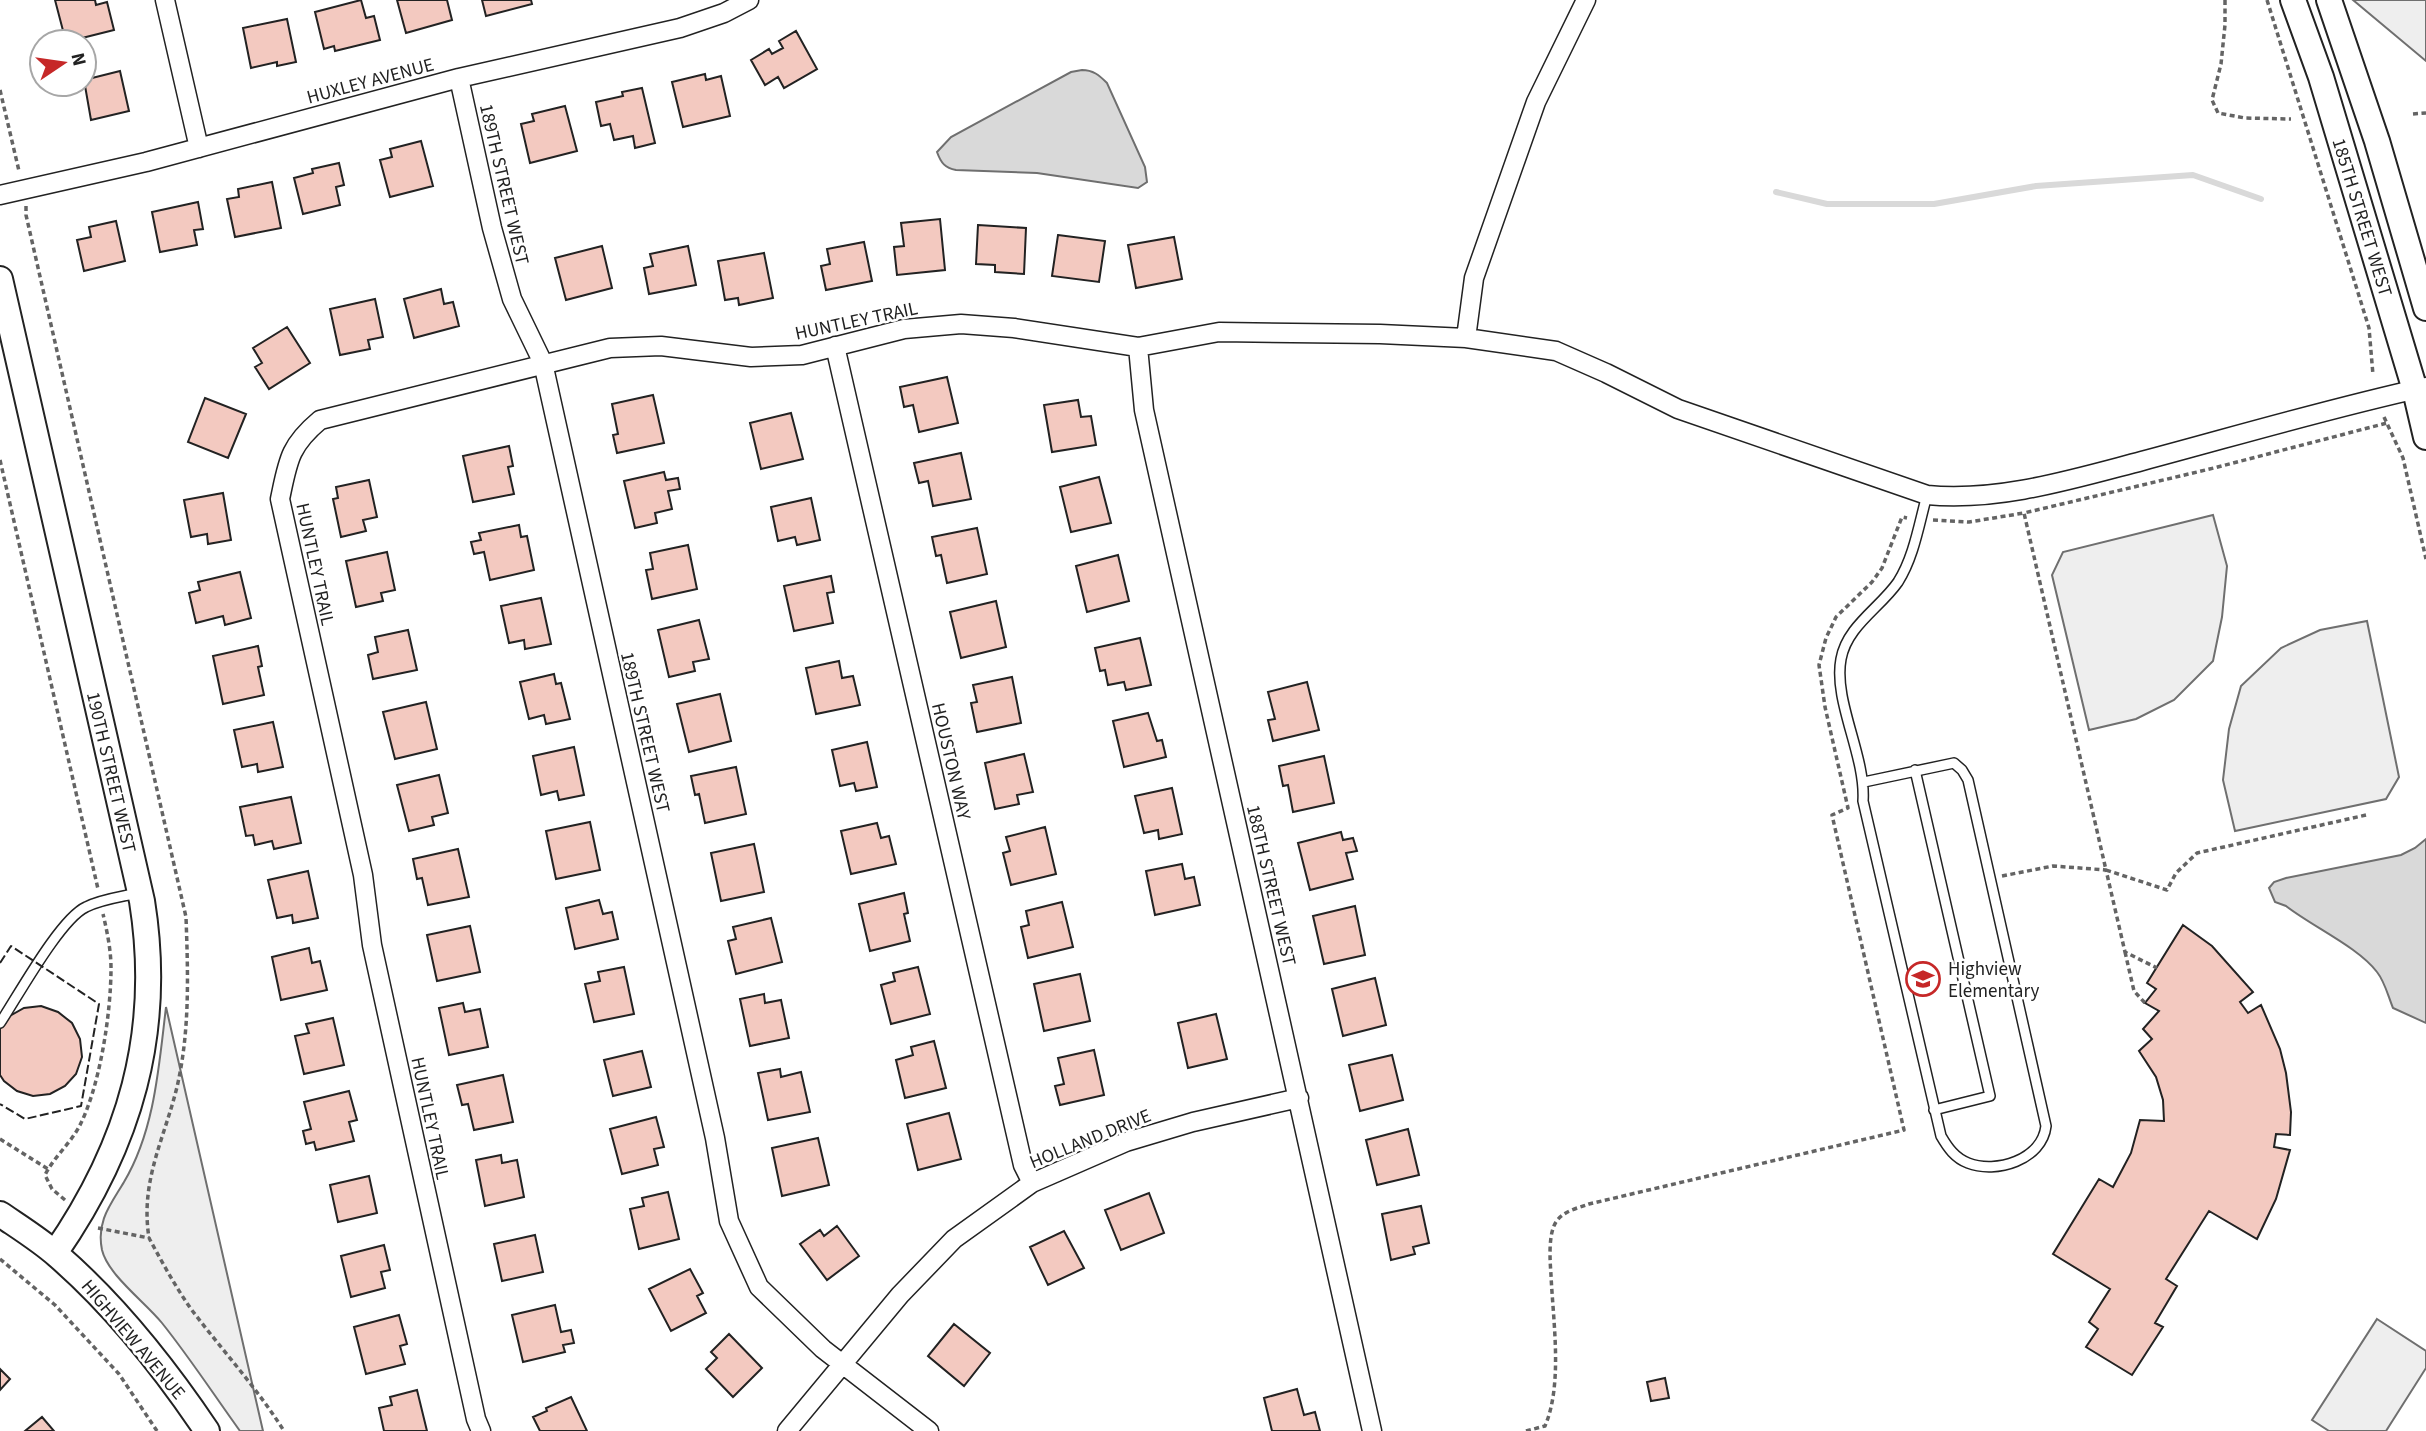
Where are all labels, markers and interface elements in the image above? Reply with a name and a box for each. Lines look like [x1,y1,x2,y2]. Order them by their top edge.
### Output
north arrow [28,28,98,98]
text: N [64,50,93,69]
street label: HUXLEY AVENUE [304,51,437,111]
street label: 189TH STREET WEST [472,101,535,267]
street label: 185TH STREET WEST [2325,135,2399,300]
street label: HUNTLEY TRAIL [793,295,920,348]
street label: HUNTLEY TRAIL [288,501,341,628]
street label: 189TH STREET WEST [613,649,676,815]
street label: 190TH STREET WEST [79,689,142,855]
street label: HOUSTON WAY [924,700,977,823]
street label: 188TH STREET WEST [1239,802,1302,968]
place label: Highview Elementary [1948,956,2040,1005]
school or university icon: Highview Elementary [1904,960,1942,998]
street label: HUNTLEY TRAIL [403,1055,456,1182]
street label: HOLLAND DRIVE [1026,1103,1155,1176]
street label: HIGHVIEW AVENUE [74,1274,191,1406]

